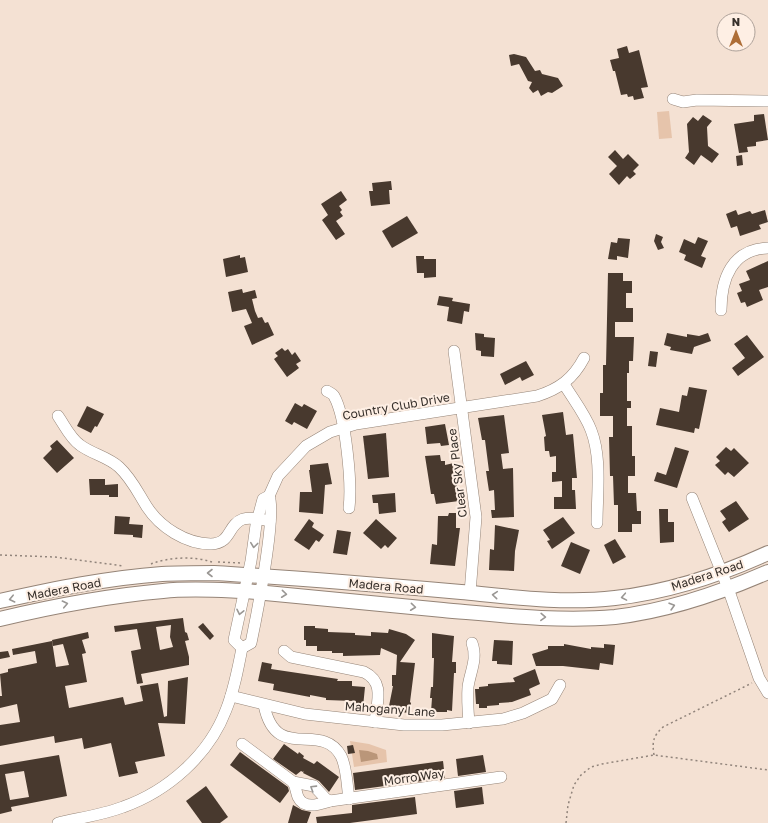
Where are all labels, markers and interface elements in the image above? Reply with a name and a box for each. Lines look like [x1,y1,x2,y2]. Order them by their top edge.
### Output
north arrow [716,12,756,52]
text: N [732,15,740,28]
street label: Country Club Drive [341,389,451,423]
street label: Clear Sky Place [444,428,470,518]
one-way arrow [249,542,258,548]
street label: Madera Road [669,556,745,594]
one-way arrow [207,569,213,577]
street label: Madera Road [26,574,102,604]
street label: Madera Road [348,575,424,597]
one-way arrow [281,590,287,599]
one-way arrow [492,591,498,600]
one-way arrow [621,592,627,600]
one-way arrow [9,594,15,602]
one-way arrow [62,600,69,608]
one-way arrow [410,602,416,611]
one-way arrow [668,602,675,611]
one-way arrow [237,609,245,616]
one-way arrow [540,613,546,622]
street label: Mahogany Lane [344,698,436,720]
street label: Morro Way [383,765,446,789]
one-way arrow [311,785,318,792]

